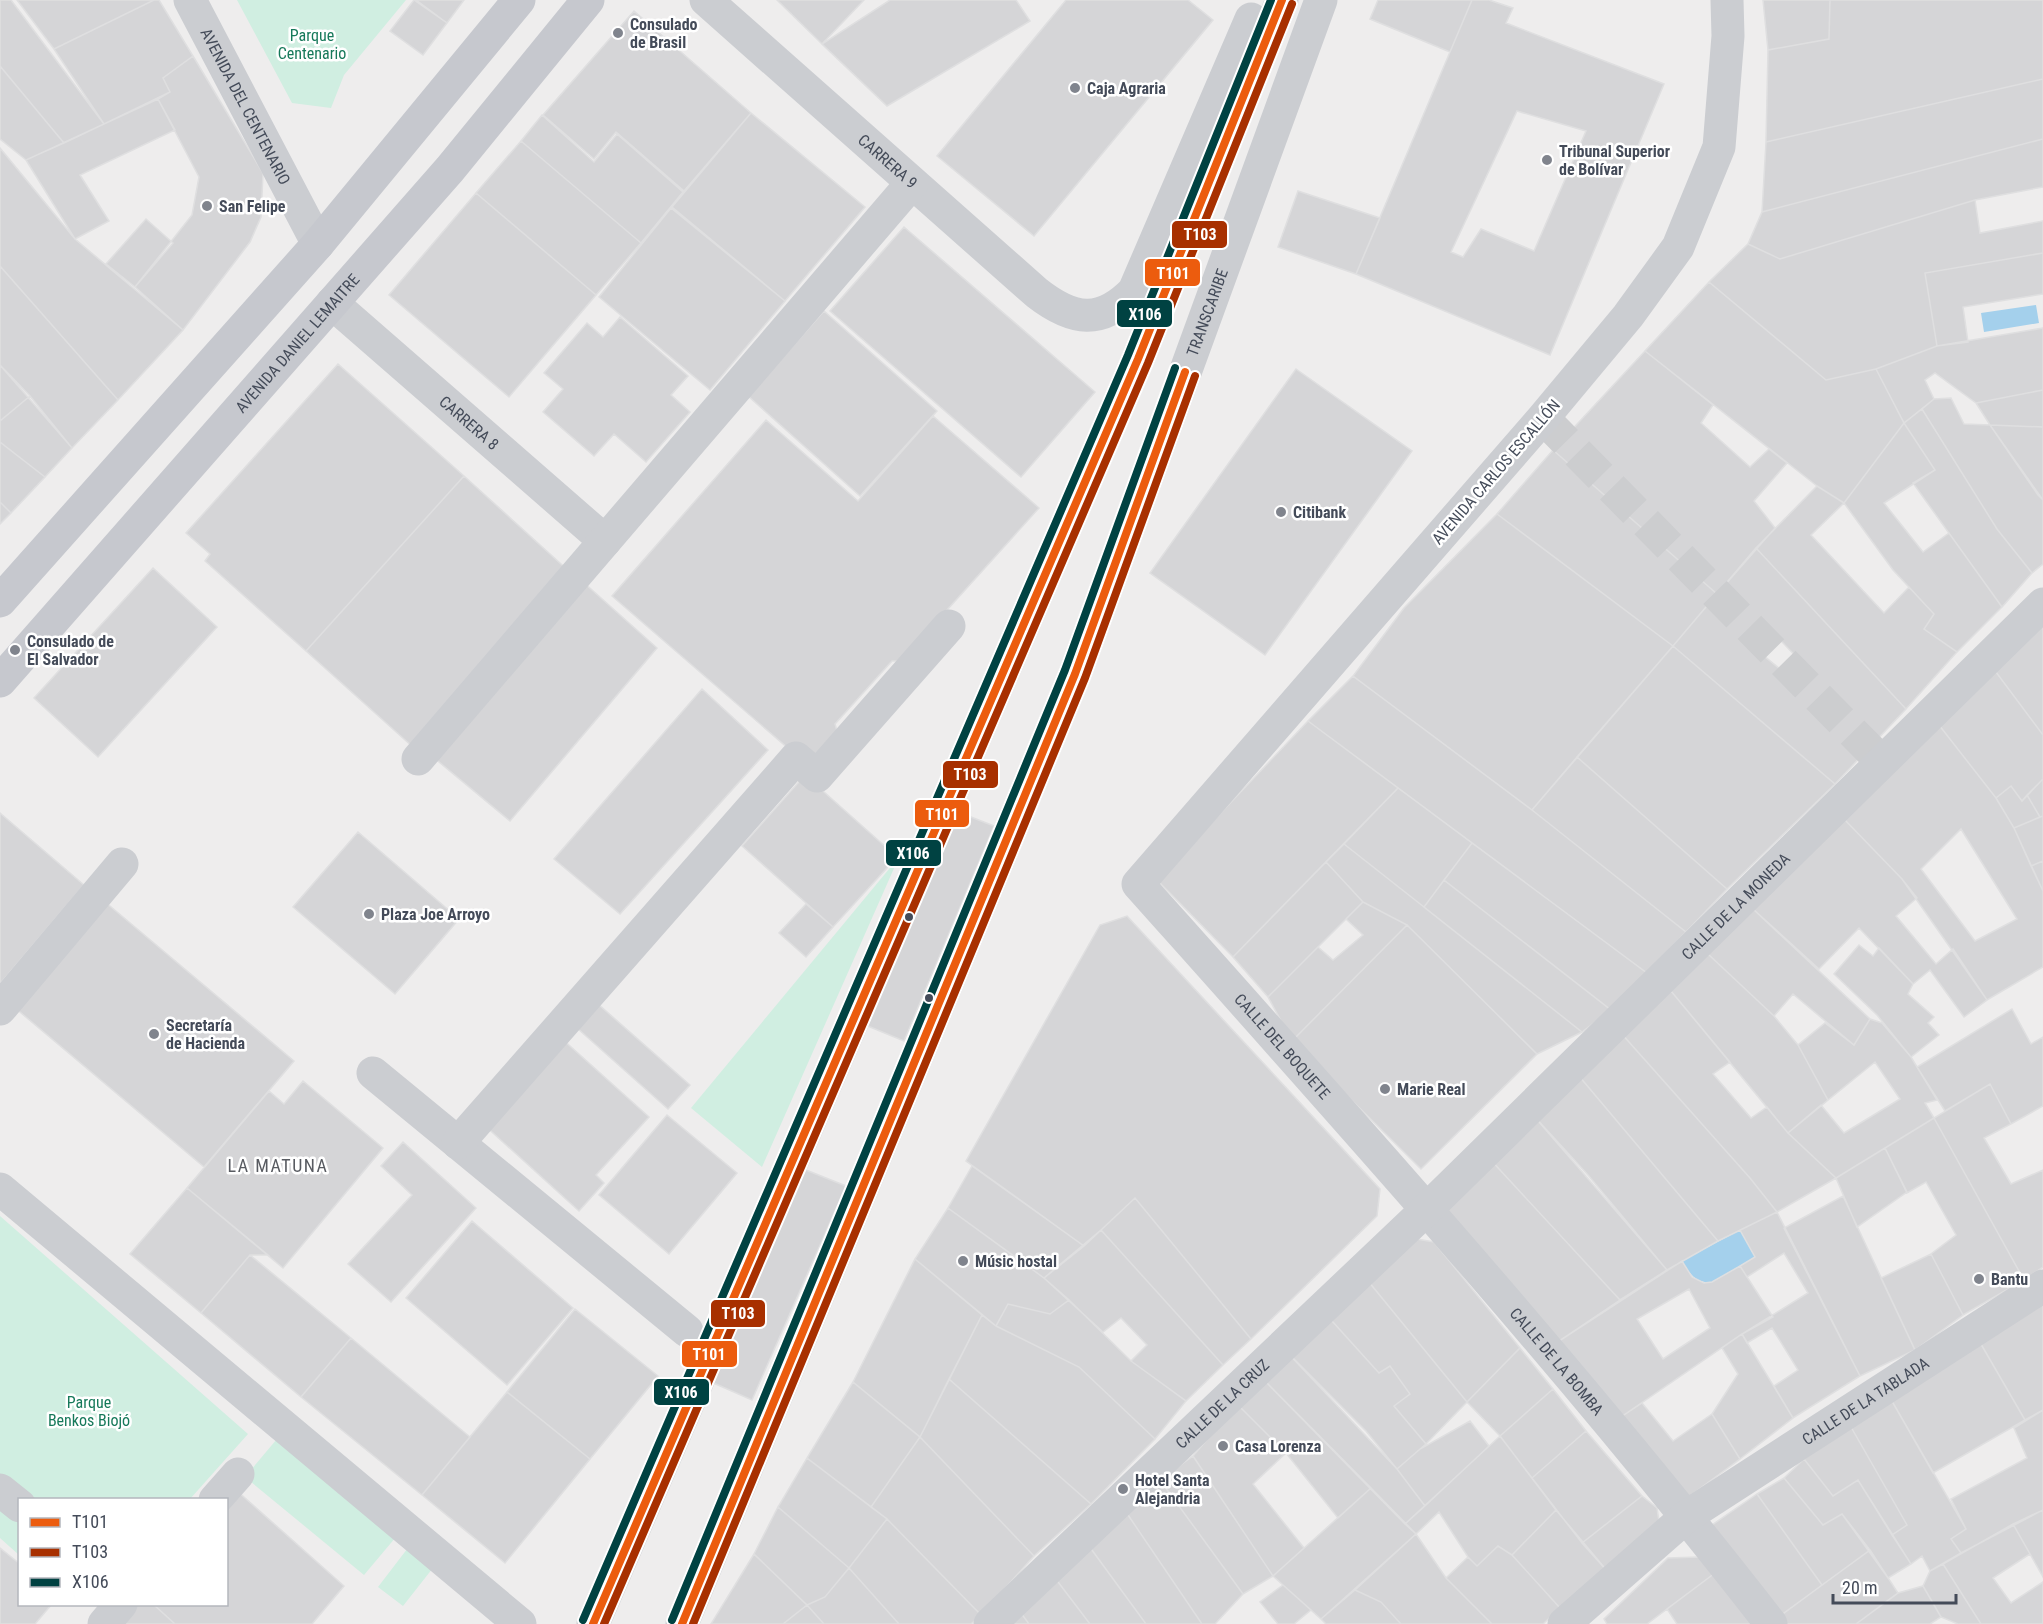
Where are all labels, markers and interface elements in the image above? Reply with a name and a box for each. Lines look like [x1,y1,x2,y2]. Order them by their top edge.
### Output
place label: Consulado de Brasil [630,15,698,52]
street label: AVENIDA DEL CENTENARIO [197,25,295,188]
park label: Parque Centenario [278,26,346,63]
marker: Consulado de Brasil [611,26,625,40]
place label: Caja Agraria [1087,79,1166,98]
marker: Caja Agraria [1068,81,1082,95]
street label: CARRERA 9 [854,130,921,192]
place label: Tribunal Superior de Bolívar [1559,142,1670,179]
marker: Tribunal Superior de Bolívar [1540,153,1554,167]
place label: San Felipe [219,197,286,216]
marker: San Felipe [200,199,214,213]
line badge: T103 [1171,220,1228,249]
text: T103 [1184,225,1216,244]
line badge: T101 [1144,258,1201,287]
text: T101 [1157,264,1189,283]
street label: TRANSCARIBE [1182,266,1232,359]
street label: AVENIDA DANIEL LEMAITRE [231,270,363,416]
line badge: X106 [1116,299,1173,328]
text: X106 [1128,305,1162,324]
street label: CARRERA 8 [436,392,503,454]
street label: AVENIDA CARLOS ESCALLÓN [1427,395,1564,548]
place label: Citibank [1293,503,1346,522]
marker: Citibank [1274,505,1288,519]
place label: Consulado de El Salvador [27,632,114,669]
marker: Consulado de El Salvador [8,643,22,657]
line badge: T103 [942,760,999,789]
text: T103 [954,765,986,784]
line badge: T101 [914,799,970,828]
text: T101 [926,805,958,824]
line badge: X106 [885,839,942,867]
text: X106 [896,844,930,863]
street label: CALLE DE LA MONEDA [1677,849,1794,963]
place label: Plaza Joe Arroyo [381,905,490,924]
marker: Plaza Joe Arroyo [362,907,376,921]
unlabelled marker [903,911,915,923]
street label: CALLE DEL BOQUETE [1231,989,1334,1103]
unlabelled marker [923,992,935,1004]
place label: Secretaría de Hacienda [166,1016,245,1053]
marker: Secretaría de Hacienda [147,1027,161,1041]
place label: Marie Real [1397,1080,1465,1099]
marker: Marie Real [1378,1082,1392,1096]
district label: LA MATUNA [228,1155,328,1176]
place label: Músic hostal [975,1252,1057,1271]
marker: Músic hostal [956,1254,970,1268]
place label: Bantu [1991,1270,2028,1289]
marker: Bantu [1972,1272,1986,1286]
line badge: T103 [710,1299,766,1328]
text: T103 [722,1304,754,1323]
street label: CALLE DE LA BOMBA [1506,1304,1608,1419]
line badge: T101 [681,1340,738,1368]
text: T101 [693,1345,725,1364]
street label: CALLE DE LA TABLADA [1798,1353,1932,1449]
street label: CALLE DE LA CRUZ [1171,1355,1273,1452]
line badge: X106 [653,1378,710,1406]
text: X106 [664,1383,698,1402]
park label: Parque Benkos Biojó [48,1393,130,1430]
place label: Casa Lorenza [1235,1437,1322,1456]
marker: Casa Lorenza [1216,1439,1230,1453]
place label: Hotel Santa Alejandria [1135,1471,1210,1508]
marker: Hotel Santa Alejandria [1116,1482,1130,1496]
legend [18,1498,228,1606]
text: T101 [72,1511,108,1532]
text: T103 [72,1541,108,1562]
scale bar [1833,1567,1956,1605]
text: X106 [72,1571,109,1592]
text: 20 m [1842,1577,1877,1598]

